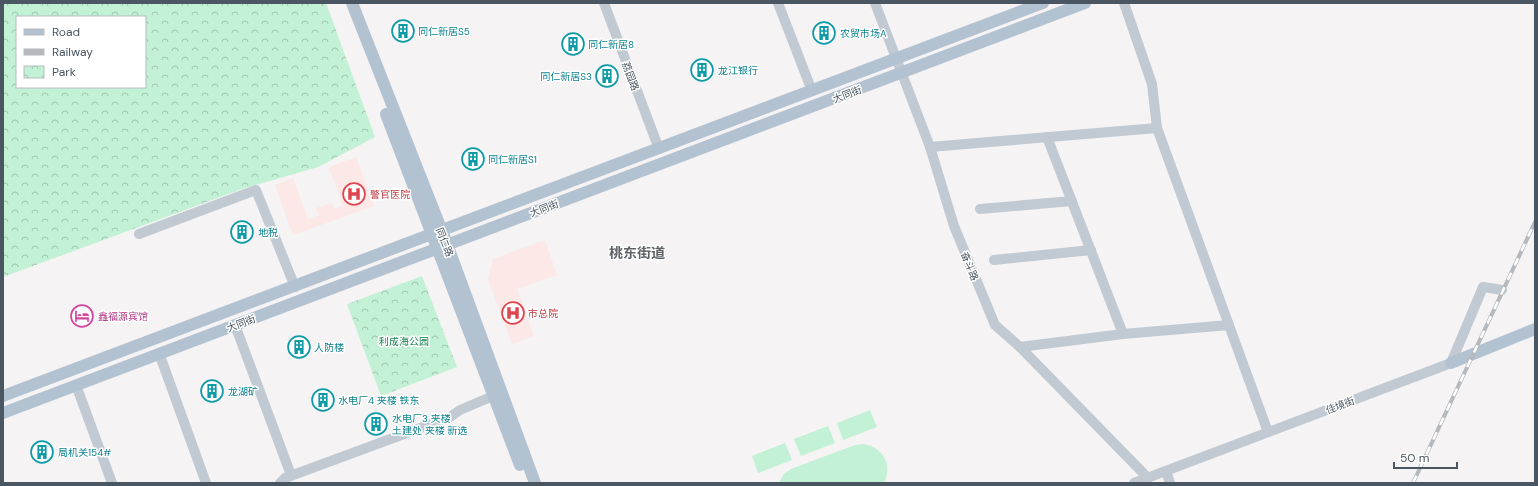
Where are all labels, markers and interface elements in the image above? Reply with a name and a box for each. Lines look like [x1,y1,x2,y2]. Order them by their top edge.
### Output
legend [16,16,146,88]
building icon: 同仁新居S5 [390,18,416,44]
building icon: 农贸市场A [811,20,837,46]
text: Road [52,24,80,40]
place label: 同仁新居S5 [418,25,470,38]
place label: 农贸市场A [840,27,887,40]
building icon: 同仁新居8 [560,31,586,57]
place label: 同仁新居8 [588,38,634,51]
text: Railway [52,44,93,60]
building icon: 龙江银行 [689,57,715,83]
street label: 荔园路 [619,60,642,92]
building icon: 同仁新居S3 [594,63,620,89]
text: Park [52,64,76,80]
place label: 龙江银行 [718,64,758,77]
place label: 同仁新居S3 [540,70,592,83]
street label: 大同街 [831,83,864,106]
building icon: 同仁新居S1 [460,146,486,172]
place label: 同仁新居S1 [488,153,537,166]
hospital icon: 警官医院 [341,181,367,207]
place label: 警官医院 [370,188,410,201]
street label: 大同街 [528,197,561,220]
building icon: 地税 [229,219,255,245]
place label: 地税 [258,226,278,239]
street label: 同仁路 [433,226,456,259]
district label: 桃东街道 [609,244,665,262]
street label: 奋斗路 [958,250,981,283]
hospital icon: 市总院 [500,300,526,326]
hotel icon: 鑫福源宾馆 [69,303,95,329]
place label: 市总院 [528,307,558,320]
place label: 鑫福源宾馆 [98,310,148,323]
street label: 大同街 [225,312,258,335]
building icon: 人防楼 [286,334,312,360]
park label: 利成海公园 [379,335,429,348]
place label: 人防楼 [314,341,344,354]
building icon: 龙湖矿 [199,378,225,404]
place label: 龙湖矿 [228,385,258,398]
building icon: 水电厂4 夹楼 铁东 [310,387,336,413]
place label: 水电厂4 夹楼 铁东 [338,394,419,407]
street label: 佳境街 [1324,394,1357,417]
building icon: 水电厂3 夹楼 土建处 夹楼 新选 [363,411,389,437]
place label: 水电厂3 夹楼 土建处 夹楼 新选 [392,412,467,437]
building icon: 局机关154# [29,439,55,465]
scale bar [1394,444,1457,470]
place label: 局机关154# [58,446,111,459]
text: 50 m [1400,450,1429,466]

